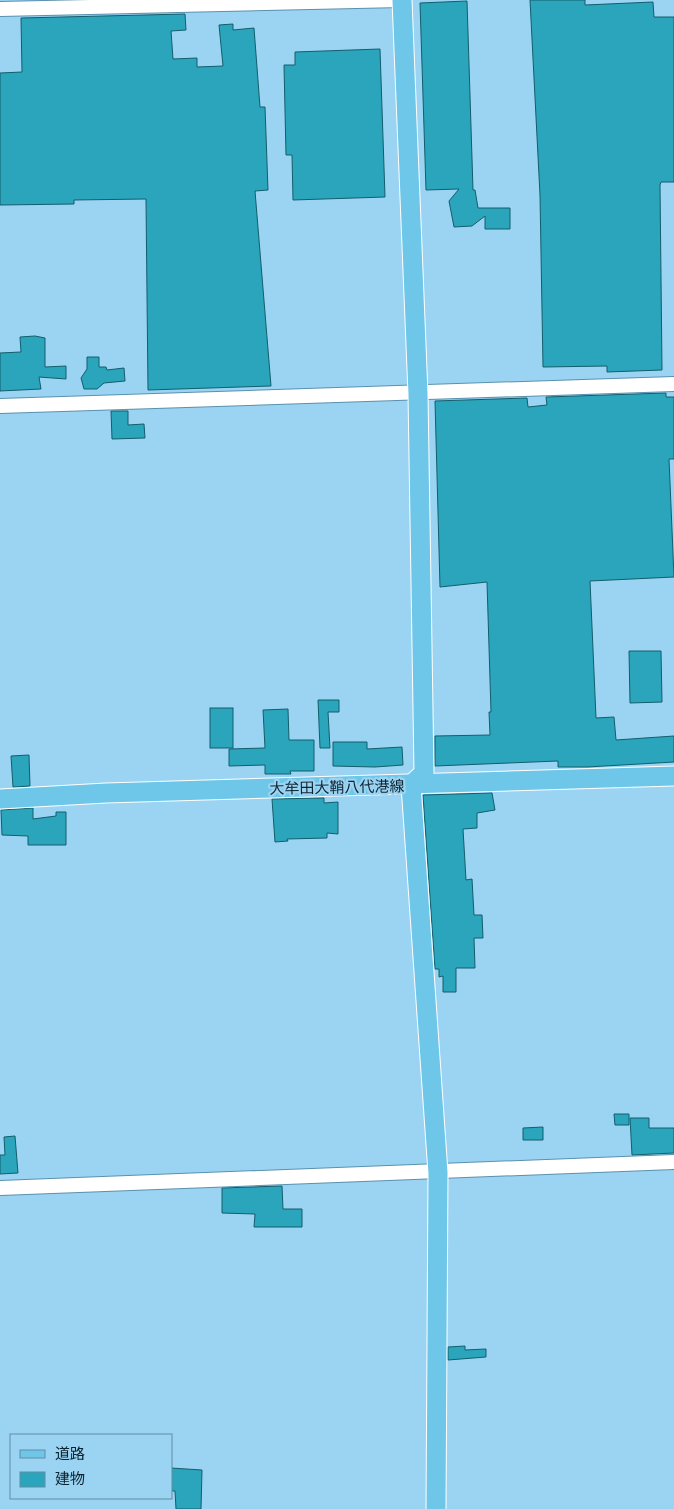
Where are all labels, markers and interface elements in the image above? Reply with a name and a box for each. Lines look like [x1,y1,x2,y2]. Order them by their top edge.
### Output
street label: 大牟田大鞘八代港線 [269,776,405,798]
legend [10,1434,172,1499]
text: 道路 [55,1444,85,1463]
text: 建物 [55,1469,85,1488]

